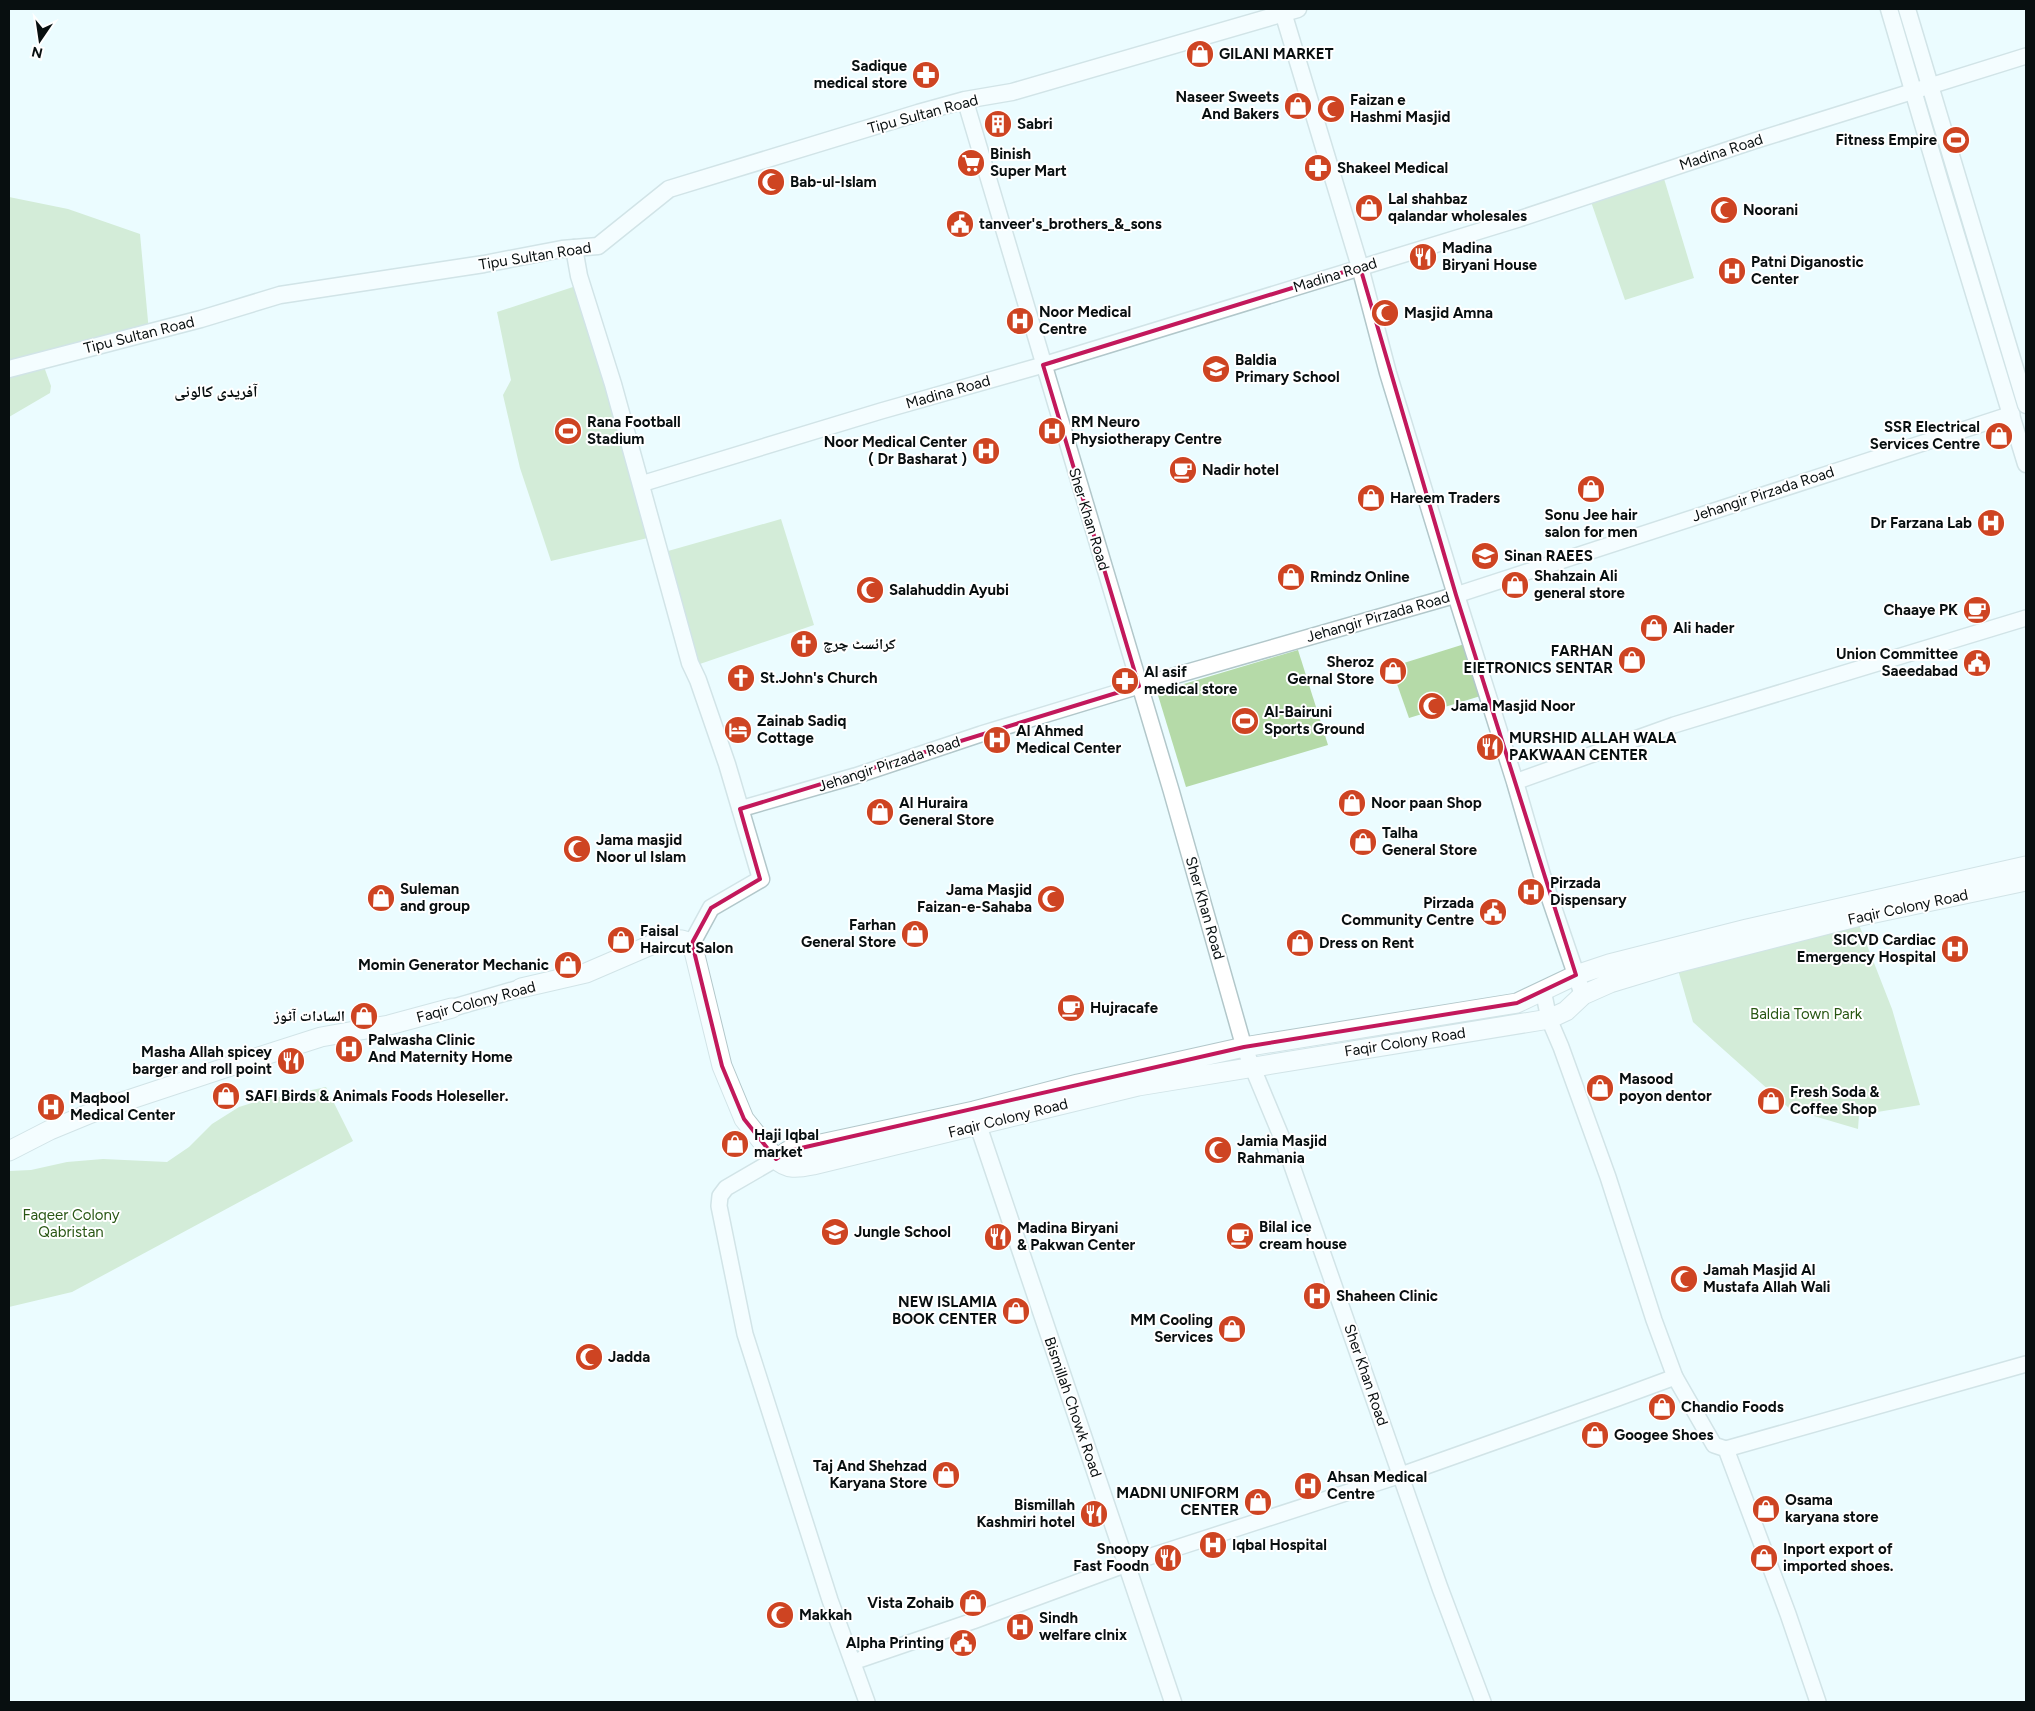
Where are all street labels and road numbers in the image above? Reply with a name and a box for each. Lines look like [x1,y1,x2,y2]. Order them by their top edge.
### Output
street label: Tipu Sultan Road [866,91,980,137]
street label: Madina Road [1677,130,1765,174]
street label: Tipu Sultan Road [478,238,592,274]
street label: Madina Road [1291,254,1379,296]
street label: Tipu Sultan Road [82,313,196,357]
street label: Madina Road [904,371,992,413]
street label: Jehangir Pirzada Road [1690,463,1836,525]
street label: Sher Khan Road [1065,466,1113,572]
street label: Jehangir Pirzada Road [1304,588,1452,646]
street label: Jehangir Pirzada Road [816,733,962,795]
street label: Sher Khan Road [1182,854,1228,962]
street label: Faqir Colony Road [1846,885,1970,929]
street label: Faqir Colony Road [414,977,538,1027]
street label: Faqir Colony Road [1343,1024,1467,1060]
street label: Faqir Colony Road [946,1094,1070,1142]
street label: Sher Khan Road [1340,1322,1392,1428]
street label: Bismillah Chowk Road [1041,1334,1105,1480]

